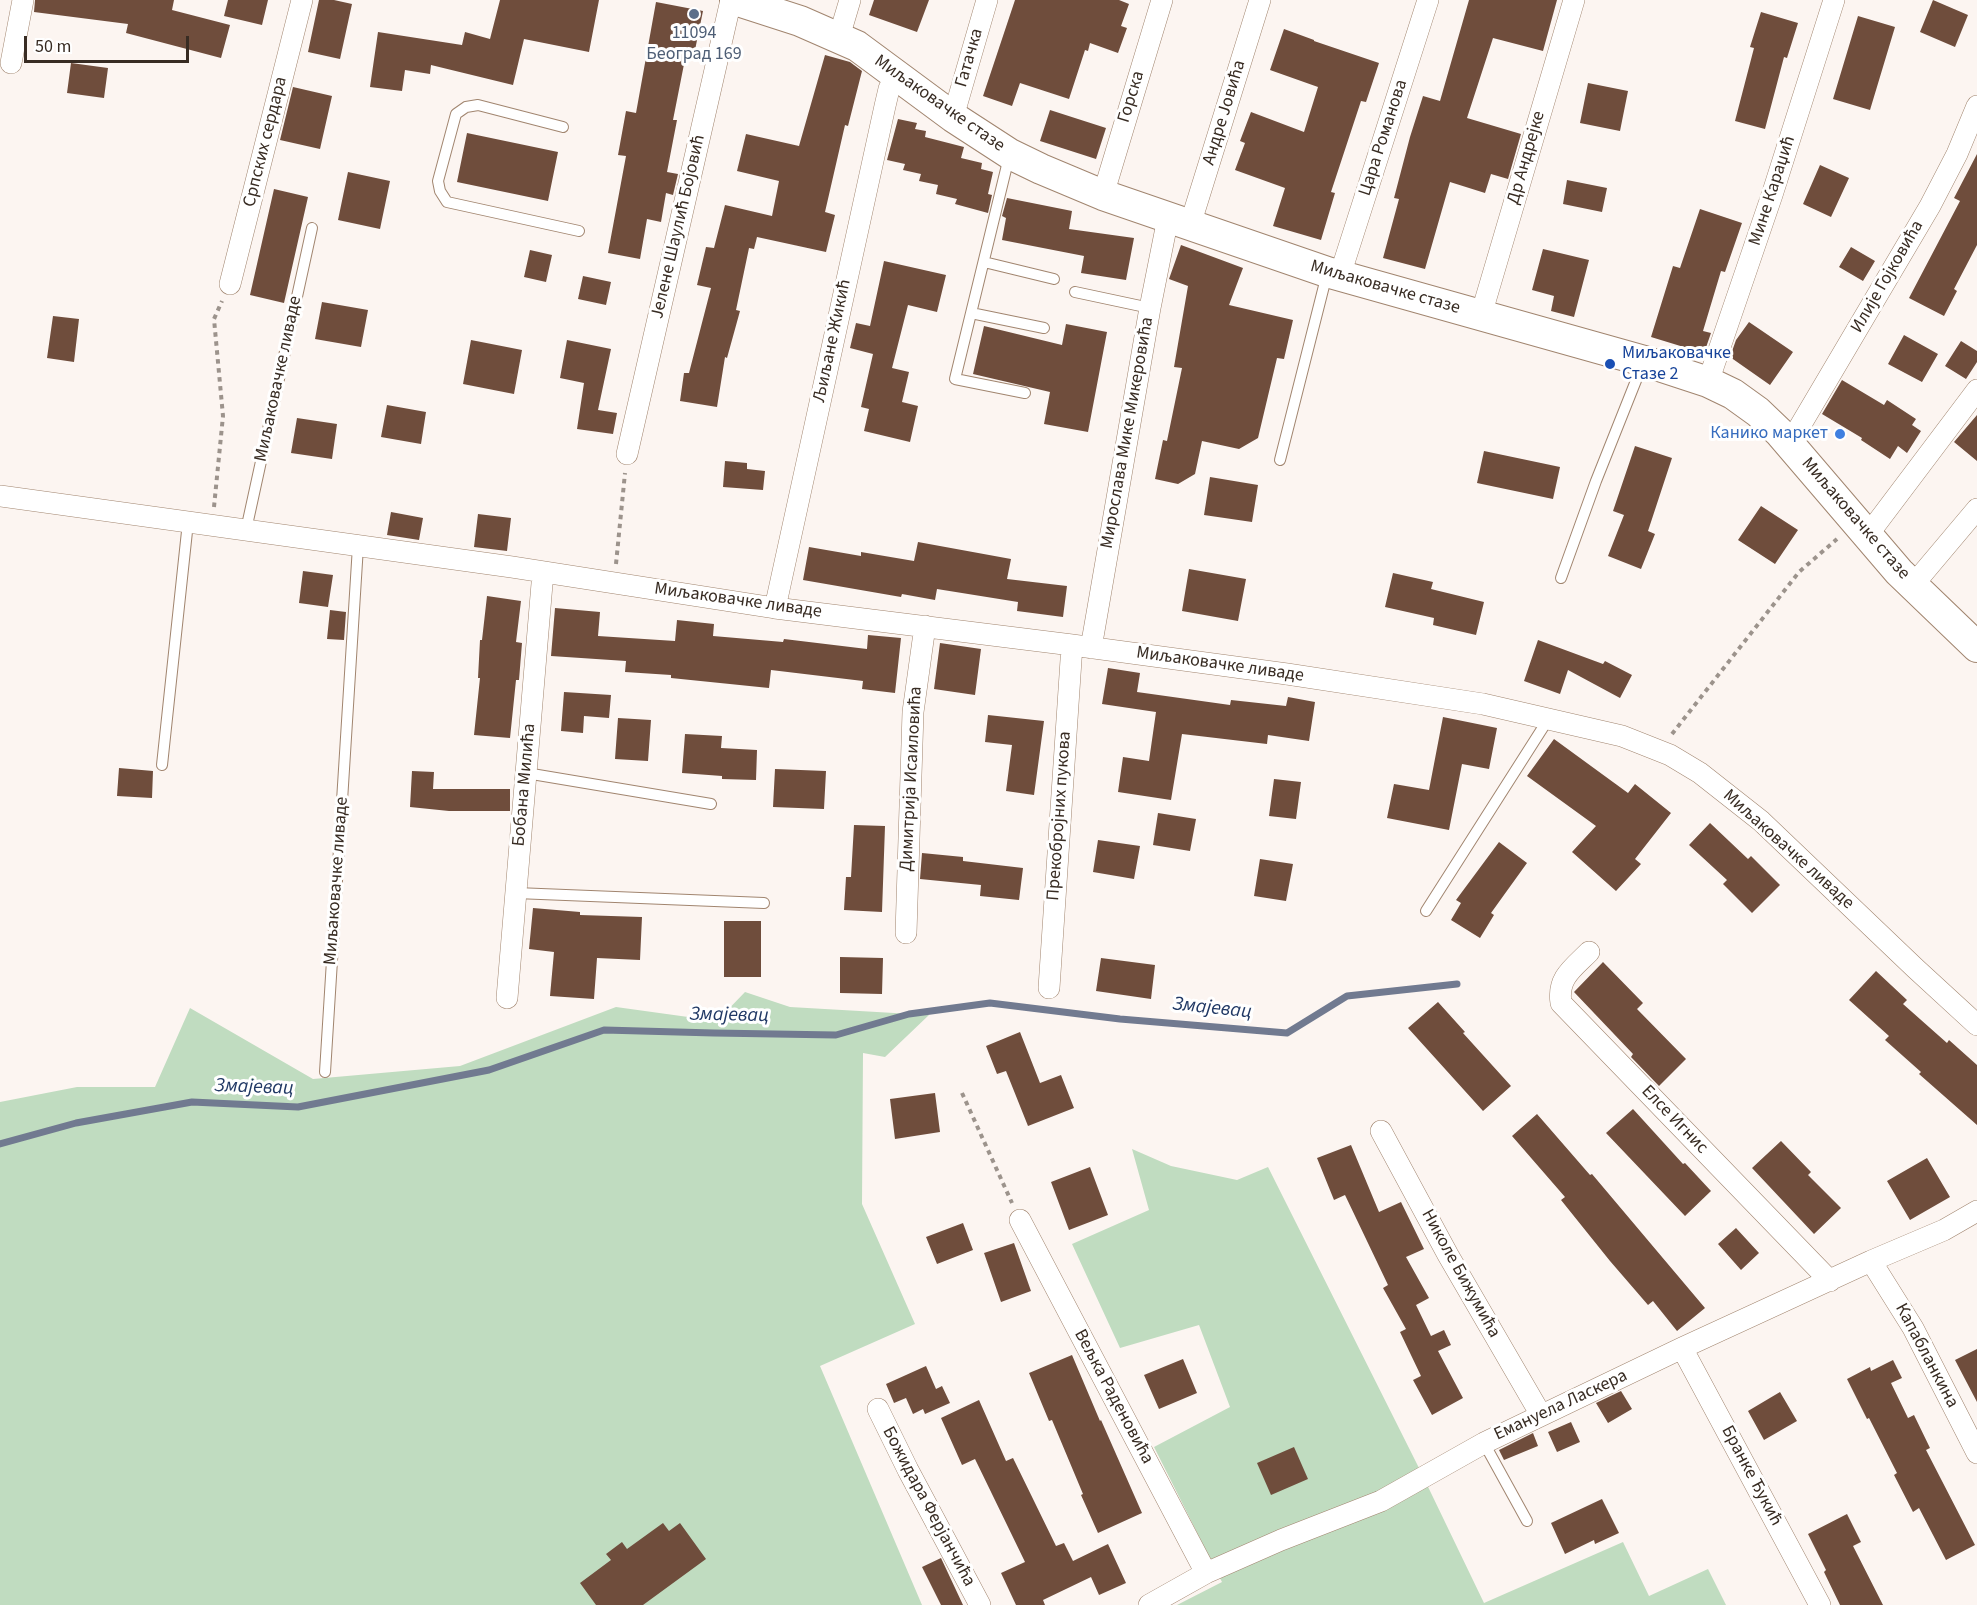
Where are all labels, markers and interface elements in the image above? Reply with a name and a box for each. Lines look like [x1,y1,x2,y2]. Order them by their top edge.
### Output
marker: 11094 Београд 169 [687,7,701,21]
place label: 11094 Београд 169 [646,23,742,66]
scale bar [27,24,192,62]
street label: Гатачка [951,26,989,90]
text: 50 m [35,34,71,59]
street label: Миљаковачке стазе [869,51,1009,157]
street label: Андре Јовића [1199,58,1251,168]
street label: Горска [1114,69,1150,125]
street label: Српских сердара [239,75,293,209]
street label: Цара Романова [1355,77,1413,199]
street label: Др Андрејке [1503,109,1551,207]
street label: Јелене Шаулић Бојовић [647,133,711,321]
street label: Мине Караџић [1745,133,1801,249]
street label: Илије Гојковића [1847,217,1929,337]
street label: Миљаковачке стазе [1308,256,1462,320]
street label: Љиљане Жикић [809,278,857,404]
street label: Миљаковачке ливаде [251,294,307,464]
street label: Мирослава Мике Микеровића [1097,315,1159,551]
place label: Миљаковачке Стазе 2 [1622,343,1731,386]
marker: Миљаковачке Стазе 2 [1603,357,1617,371]
place label: Канико маркет [1710,423,1828,445]
marker: Канико маркет [1833,427,1847,441]
street label: Миљаковачке стазе [1796,454,1914,584]
street label: Миљаковачке ливаде [653,579,823,623]
street label: Миљаковачке ливаде [1135,643,1305,687]
street label: Димитрија Исаиловића [896,686,928,872]
street label: Бобана Милића [509,723,541,847]
street label: Прекобројних пукова [1043,731,1077,901]
street label: Миљаковачке ливаде [1718,785,1858,915]
street label: Миљаковачке ливаде [320,796,354,966]
water label: Змајевац [1171,993,1253,1025]
water label: Змајевац [689,1003,769,1029]
water label: Змајевац [214,1075,294,1101]
street label: Елсе Игнис [1636,1081,1712,1159]
street label: Николе Бижумића [1416,1206,1504,1342]
street label: Капабланкина [1889,1300,1963,1412]
street label: Вељка Раденовића [1068,1326,1158,1468]
street label: Емануела Ласкера [1491,1366,1631,1446]
street label: Бранке Ђукић [1716,1422,1786,1530]
street label: Божидара Ферјанчића [877,1423,979,1591]

